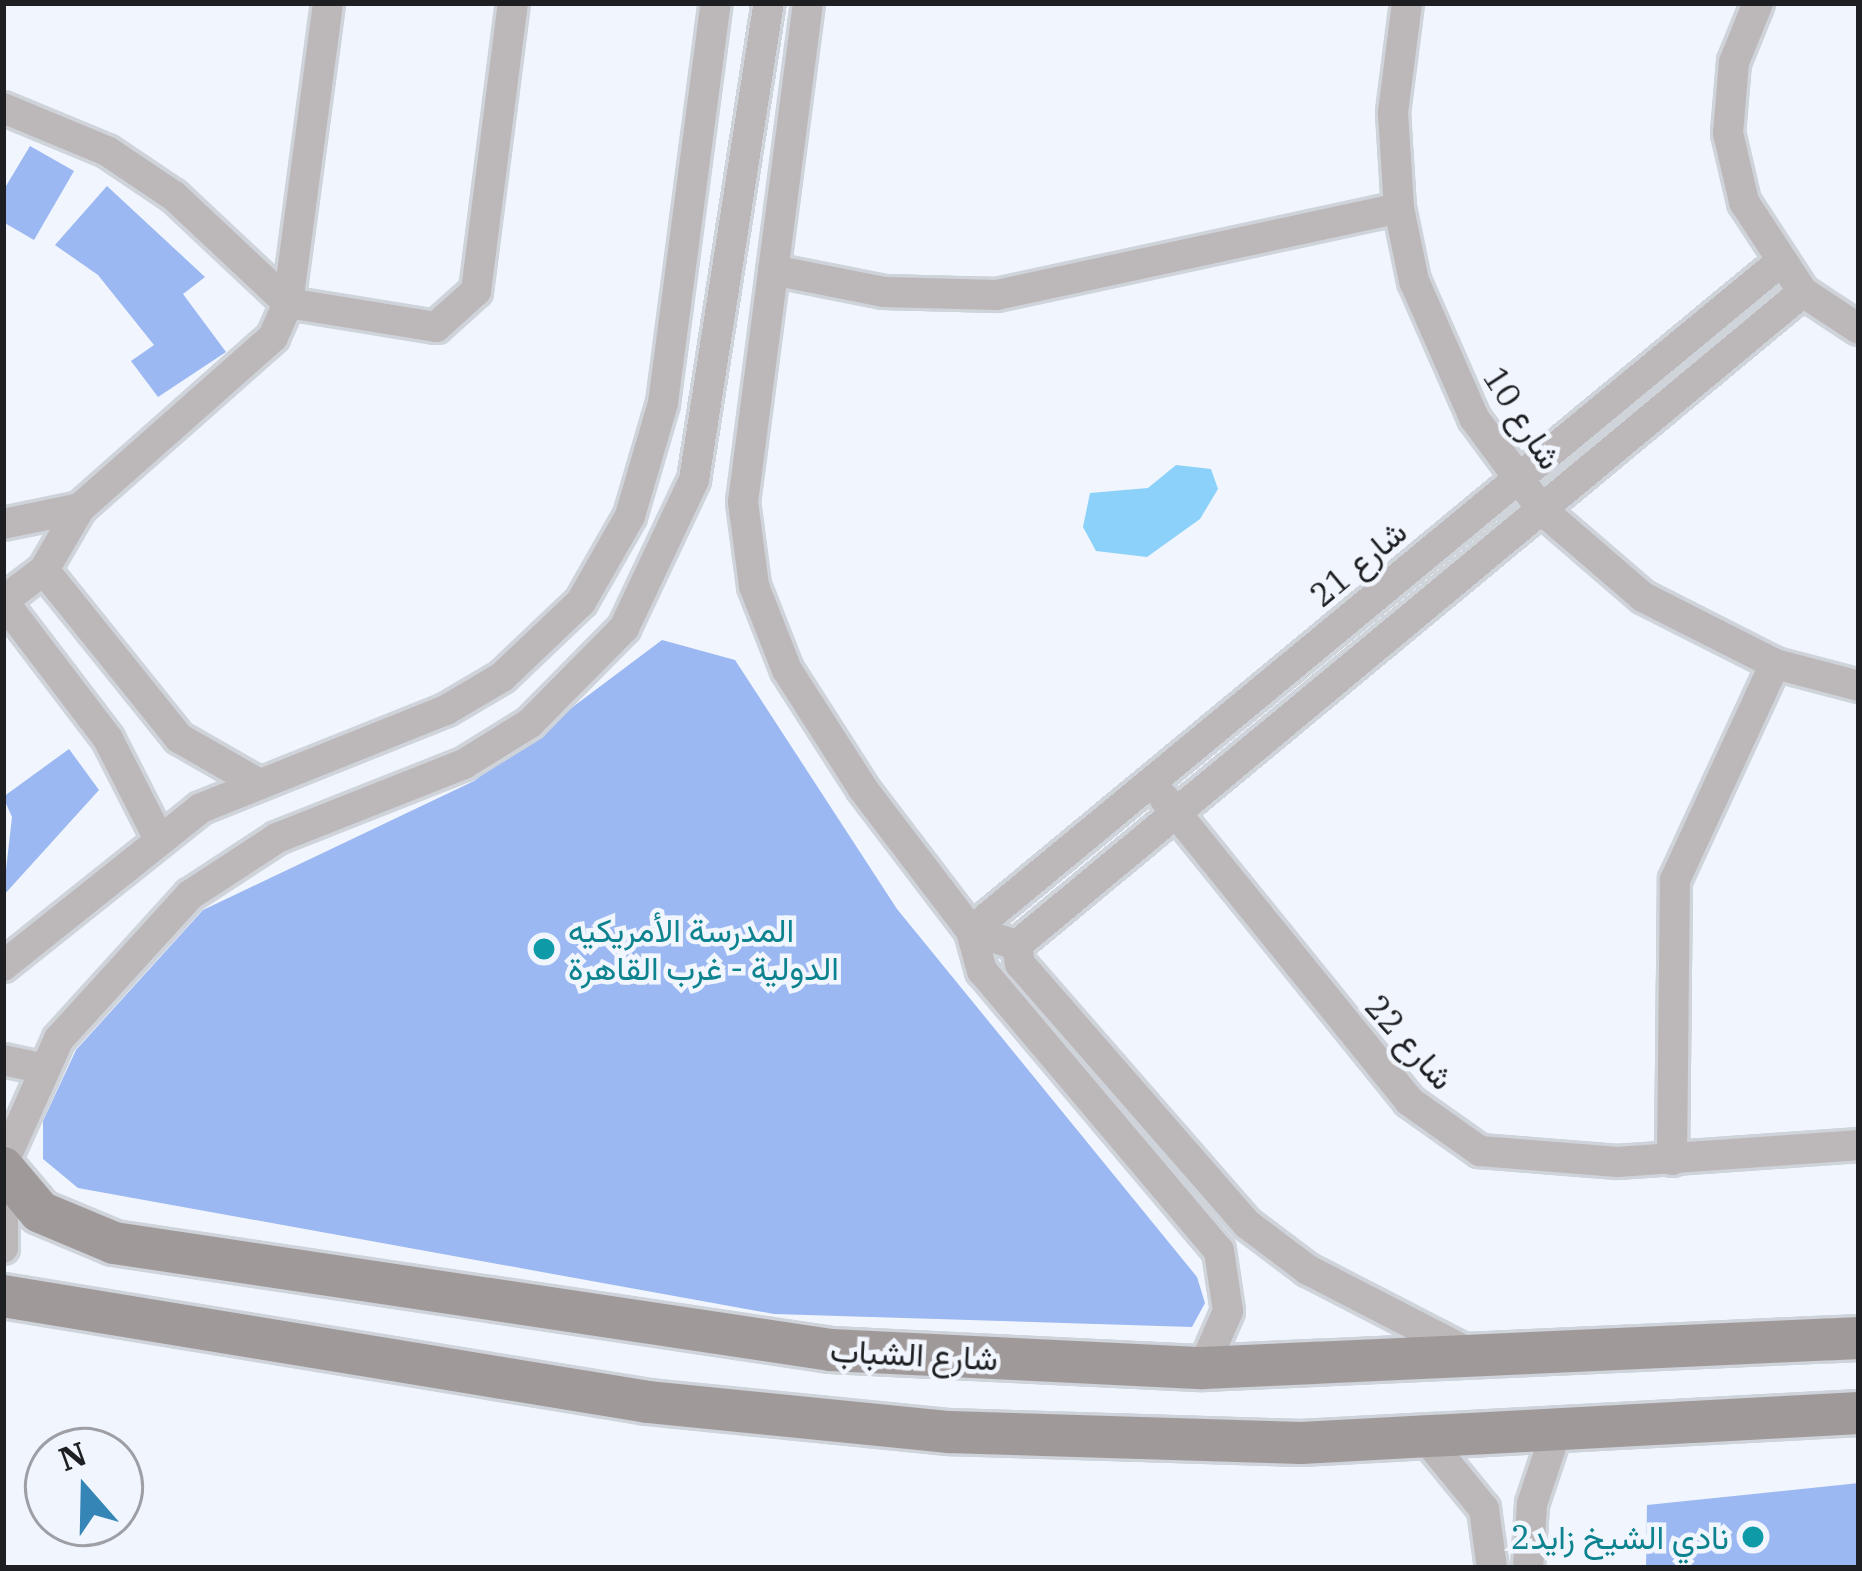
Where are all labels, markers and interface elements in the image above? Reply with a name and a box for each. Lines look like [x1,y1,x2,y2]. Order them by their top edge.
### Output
street label: شارع 10 [1475,360,1571,476]
street label: شارع 21 [1302,511,1414,615]
place label: المدرسة الأمريكيه الدولية - غرب القاهرة [568,910,839,988]
marker: المدرسة الأمريكيه الدولية - غرب القاهرة [531,936,557,962]
street label: شارع 22 [1357,987,1463,1097]
street label: شارع الشباب [829,1330,999,1378]
north arrow [24,1427,144,1547]
text: N [53,1431,92,1480]
place label: نادي الشيخ زايد2 [1511,1517,1729,1557]
marker: نادي الشيخ زايد2 [1740,1524,1766,1550]

